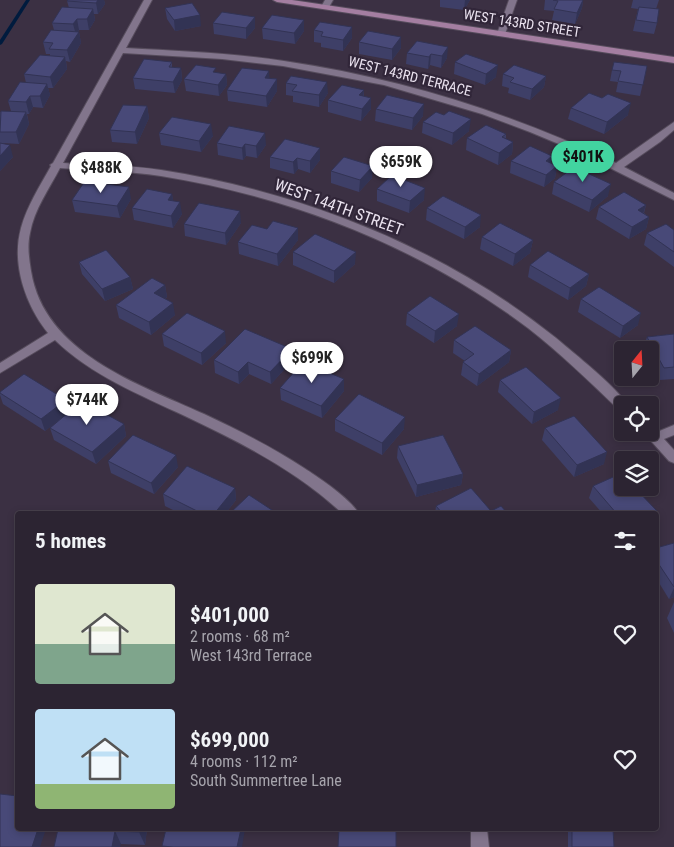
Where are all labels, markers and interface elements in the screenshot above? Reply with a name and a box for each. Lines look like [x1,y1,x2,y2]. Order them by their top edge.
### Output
street label: WEST 143RD STREET [463,6,581,40]
street label: WEST 143RD TERRACE [347,53,473,99]
pin: $401K [548,140,618,183]
pin: $659K [366,146,436,188]
text: $401K [562,147,604,166]
pin: $488K [66,152,136,194]
text: $659K [380,152,422,171]
text: $488K [80,158,122,177]
street label: WEST 144TH STREET [272,175,406,239]
north arrow [614,341,659,386]
map controls [614,341,659,496]
pin: $699K [277,342,347,384]
text: $699K [291,348,333,367]
pin: $744K [52,384,122,426]
text: $744K [66,390,108,409]
button: locate [614,396,659,441]
button: layers [614,451,659,496]
icon: filters [611,527,639,555]
text: 5 homes [35,529,106,553]
text: $401,000 [190,603,269,627]
icon: home [75,604,135,664]
icon: heart [611,620,639,648]
text: 2 rooms · 68 m² [190,627,290,646]
text: West 143rd Terrace [190,646,312,665]
text: $699,000 [190,728,269,752]
icon: home [75,729,135,789]
icon: heart [611,745,639,773]
text: 4 rooms · 112 m² [190,752,298,771]
text: South Summertree Lane [190,771,342,790]

